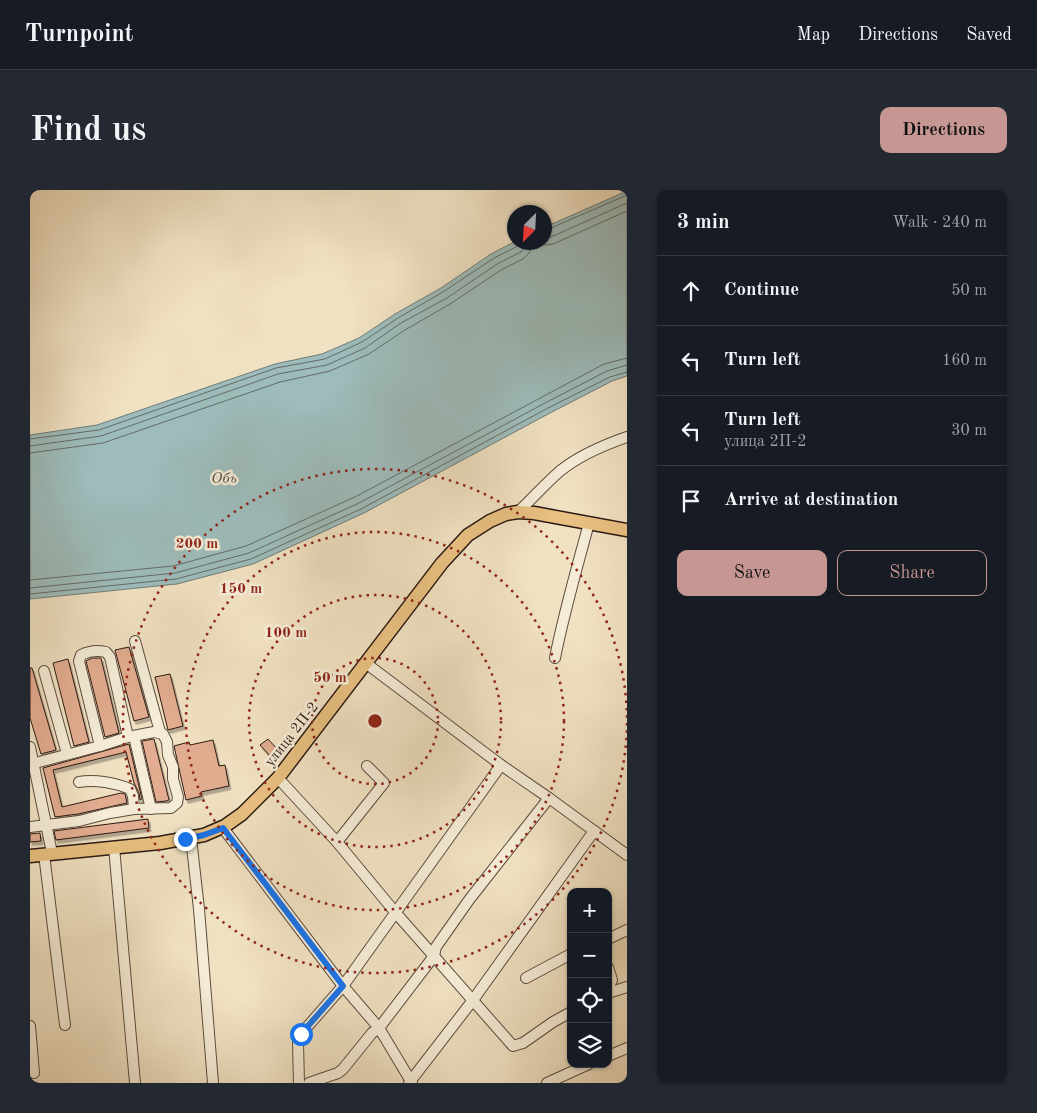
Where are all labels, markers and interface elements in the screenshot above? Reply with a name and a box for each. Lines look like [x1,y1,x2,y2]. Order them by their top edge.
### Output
text: Turnpoint [25,23,133,47]
text: Map [797,26,830,44]
text: Directions [858,26,938,44]
text: Saved [966,26,1012,44]
button: Directions [880,107,1007,153]
text: Find us [30,113,146,148]
north arrow [507,205,552,250]
text: 3 min [677,212,730,233]
text: Walk · 240 m [892,215,987,231]
icon: ahead [677,277,705,305]
text: Continue [724,281,799,300]
text: 50 m [951,283,987,299]
icon: left [677,347,705,375]
text: Turn left [724,351,801,370]
text: 160 m [942,353,987,369]
text: Turn left [724,411,801,430]
icon: left [677,417,705,445]
text: 30 m [951,423,987,439]
text: улица 2П-2 [724,434,807,450]
water label: Обь [211,471,237,487]
icon: arrive [677,487,705,515]
text: Arrive at destination [724,491,898,510]
text: 200 m [176,537,218,552]
button: Save [677,550,827,596]
button: Share [837,550,987,596]
text: 150 m [220,582,262,597]
text: 100 m [265,626,307,641]
text: 50 m [313,671,347,686]
street label: улица 2П-2 [262,700,322,770]
centre of rings [366,712,384,730]
route end [174,828,197,851]
map controls [567,888,612,1068]
button: + [567,888,612,933]
button: − [567,933,612,978]
button: locate [567,978,612,1023]
route start [290,1023,313,1046]
button: layers [567,1023,612,1068]

